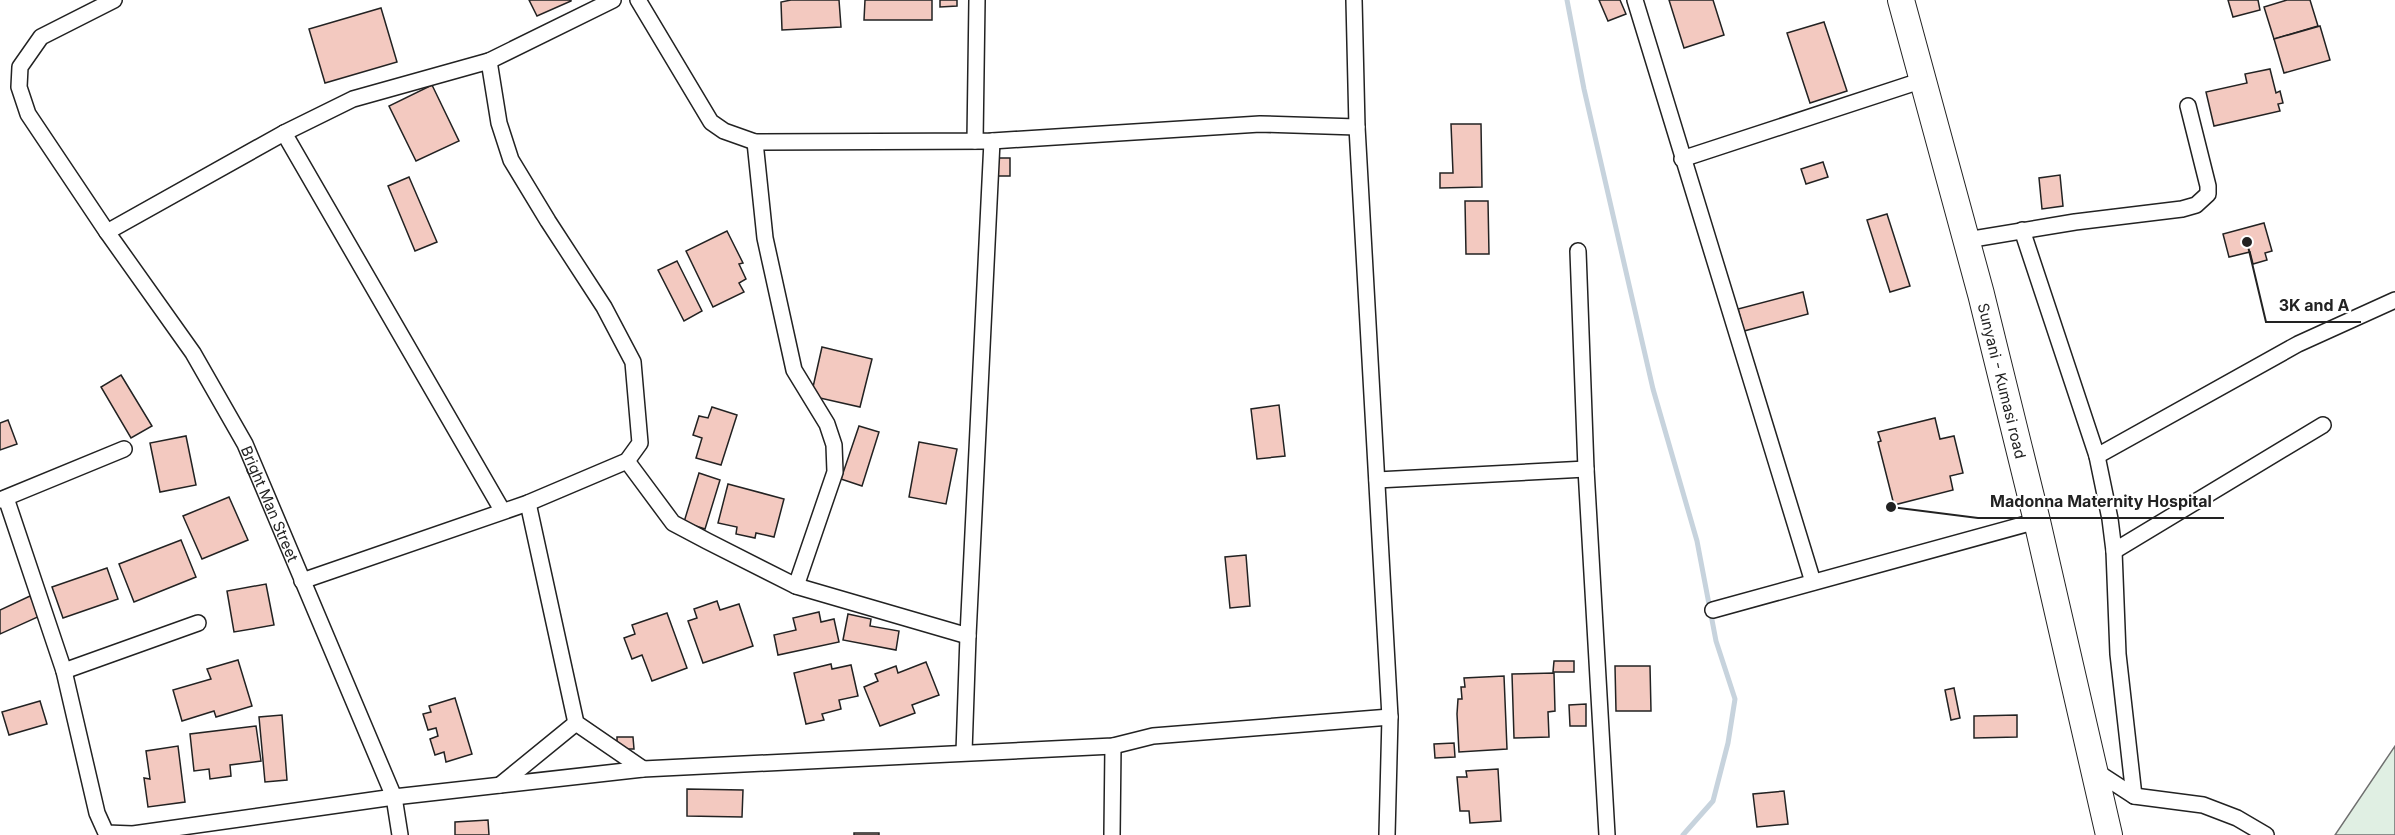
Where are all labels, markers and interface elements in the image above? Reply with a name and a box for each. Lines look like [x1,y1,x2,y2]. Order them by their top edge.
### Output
callout: 3K and A [2266,288,2361,322]
text: 3K and A [2279,295,2349,315]
street label: Sunyani - Kumasi road [1974,301,2031,461]
street label: Bright Man Street [237,443,303,565]
callout: Madonna Maternity Hospital [1978,484,2224,518]
text: Madonna Maternity Hospital [1990,491,2212,511]

